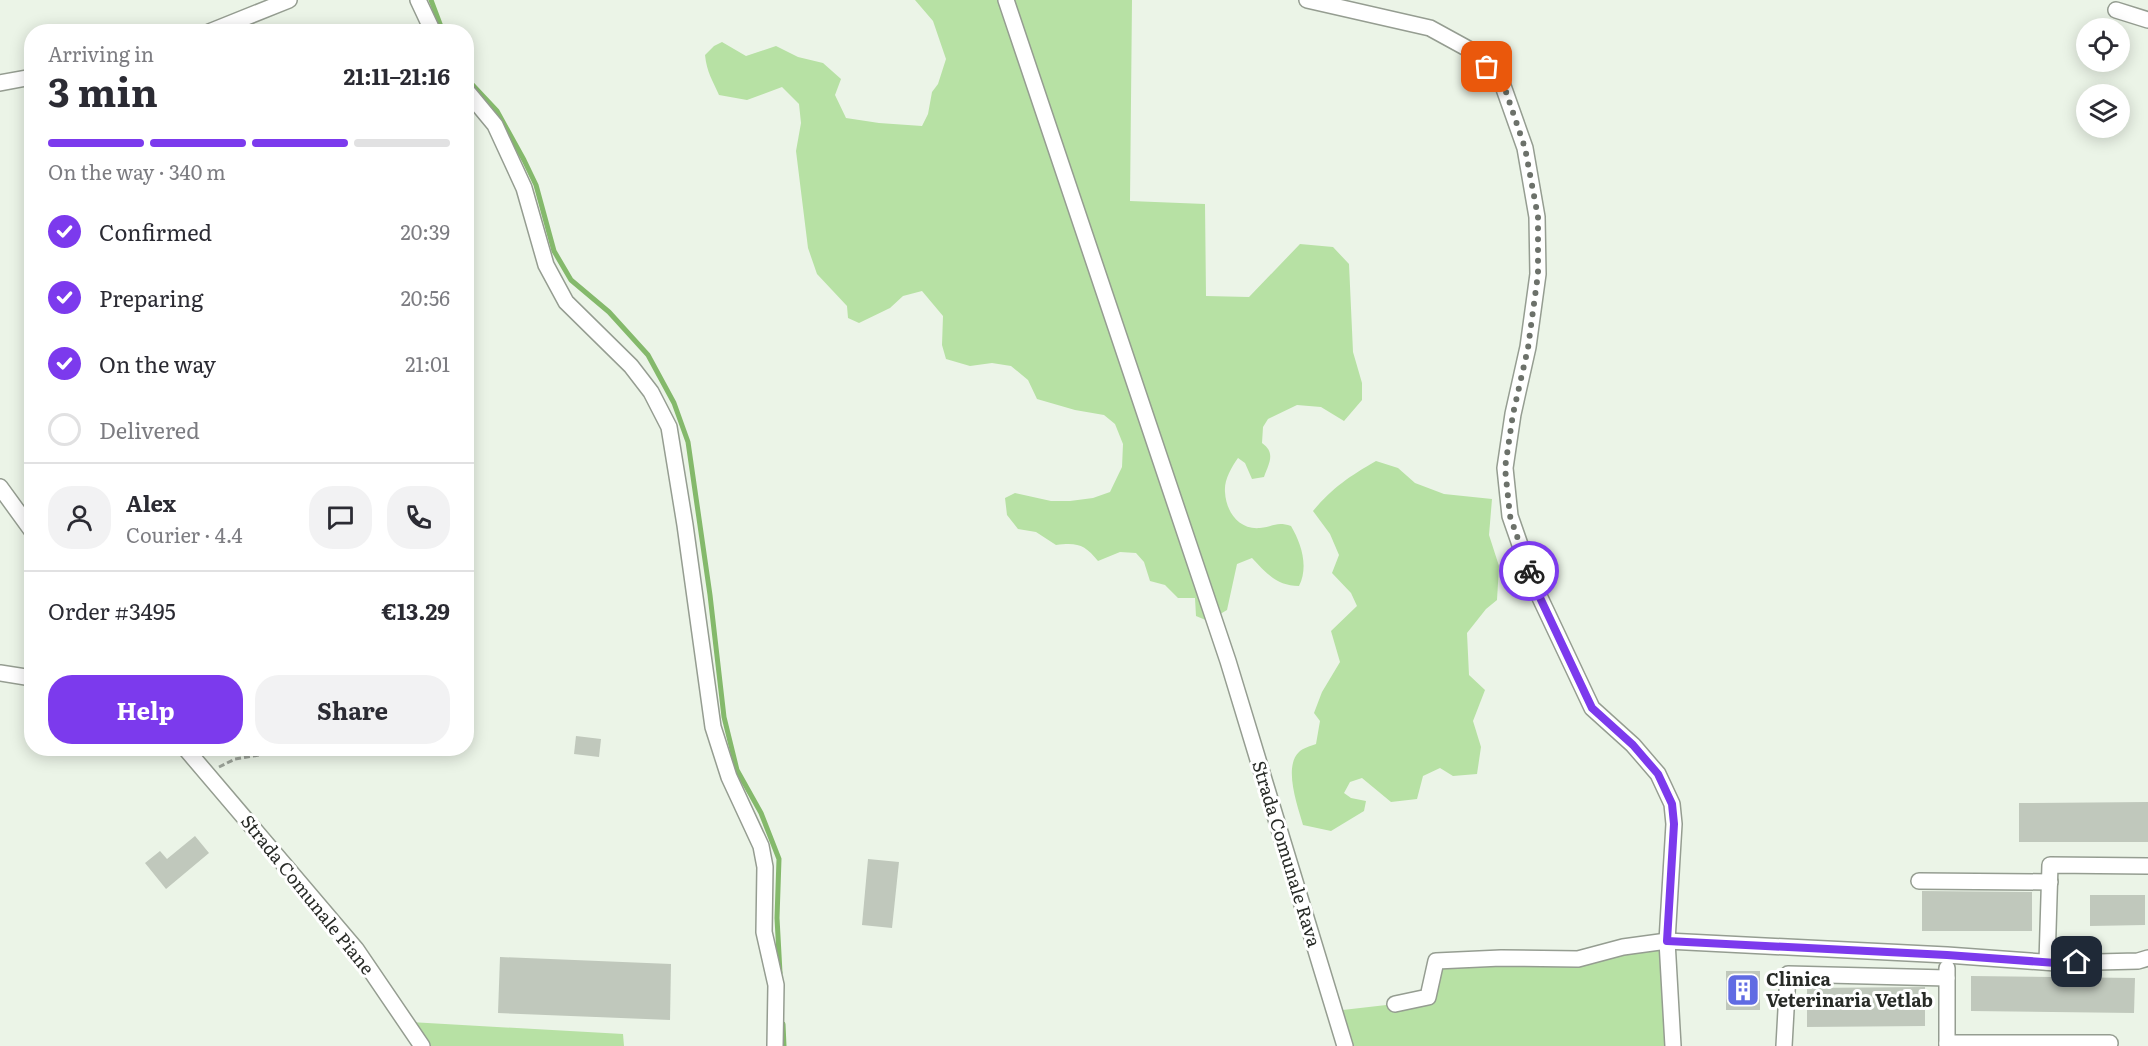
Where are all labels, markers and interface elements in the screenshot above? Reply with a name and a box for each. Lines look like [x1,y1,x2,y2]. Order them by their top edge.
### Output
map controls [2076,18,2130,138]
button: locate [2076,18,2130,72]
text: Arriving in [48,38,154,68]
pin [1461,41,1512,92]
icon: bag [1470,50,1503,83]
text: 21:11–21:16 [343,59,450,92]
text: 3 min [48,61,158,119]
button: layers [2076,84,2130,138]
text: On the way · 340 m [48,156,226,186]
icon: check [48,215,81,248]
text: Confirmed [99,215,212,248]
text: 20:39 [401,216,450,246]
icon: check [48,281,81,314]
text: Preparing [99,281,203,314]
text: 20:56 [401,282,450,312]
icon: check [48,347,81,380]
text: On the way [99,347,216,380]
text: 21:01 [405,348,450,378]
text: Delivered [99,413,200,446]
button: person [48,486,111,549]
text: Alex [126,486,176,519]
button: chat [309,486,372,549]
button: phone [387,486,450,549]
text: Courier · 4.4 [126,519,243,549]
courier [1499,541,1559,601]
icon: bike [1513,555,1546,588]
text: Order #3495 [48,594,176,627]
text: €13.29 [382,594,450,627]
button: Help [48,675,243,744]
button: Share [255,675,450,744]
street label: Strada Comunale Rava [1246,757,1329,950]
street label: Strada Comunale Piane [235,808,381,980]
pin [2051,936,2102,987]
icon: home [2060,945,2093,978]
place label: Clinica Veterinaria Vetlab [1766,965,1933,1013]
building icon: Clinica Veterinaria Vetlab [1725,972,1761,1008]

